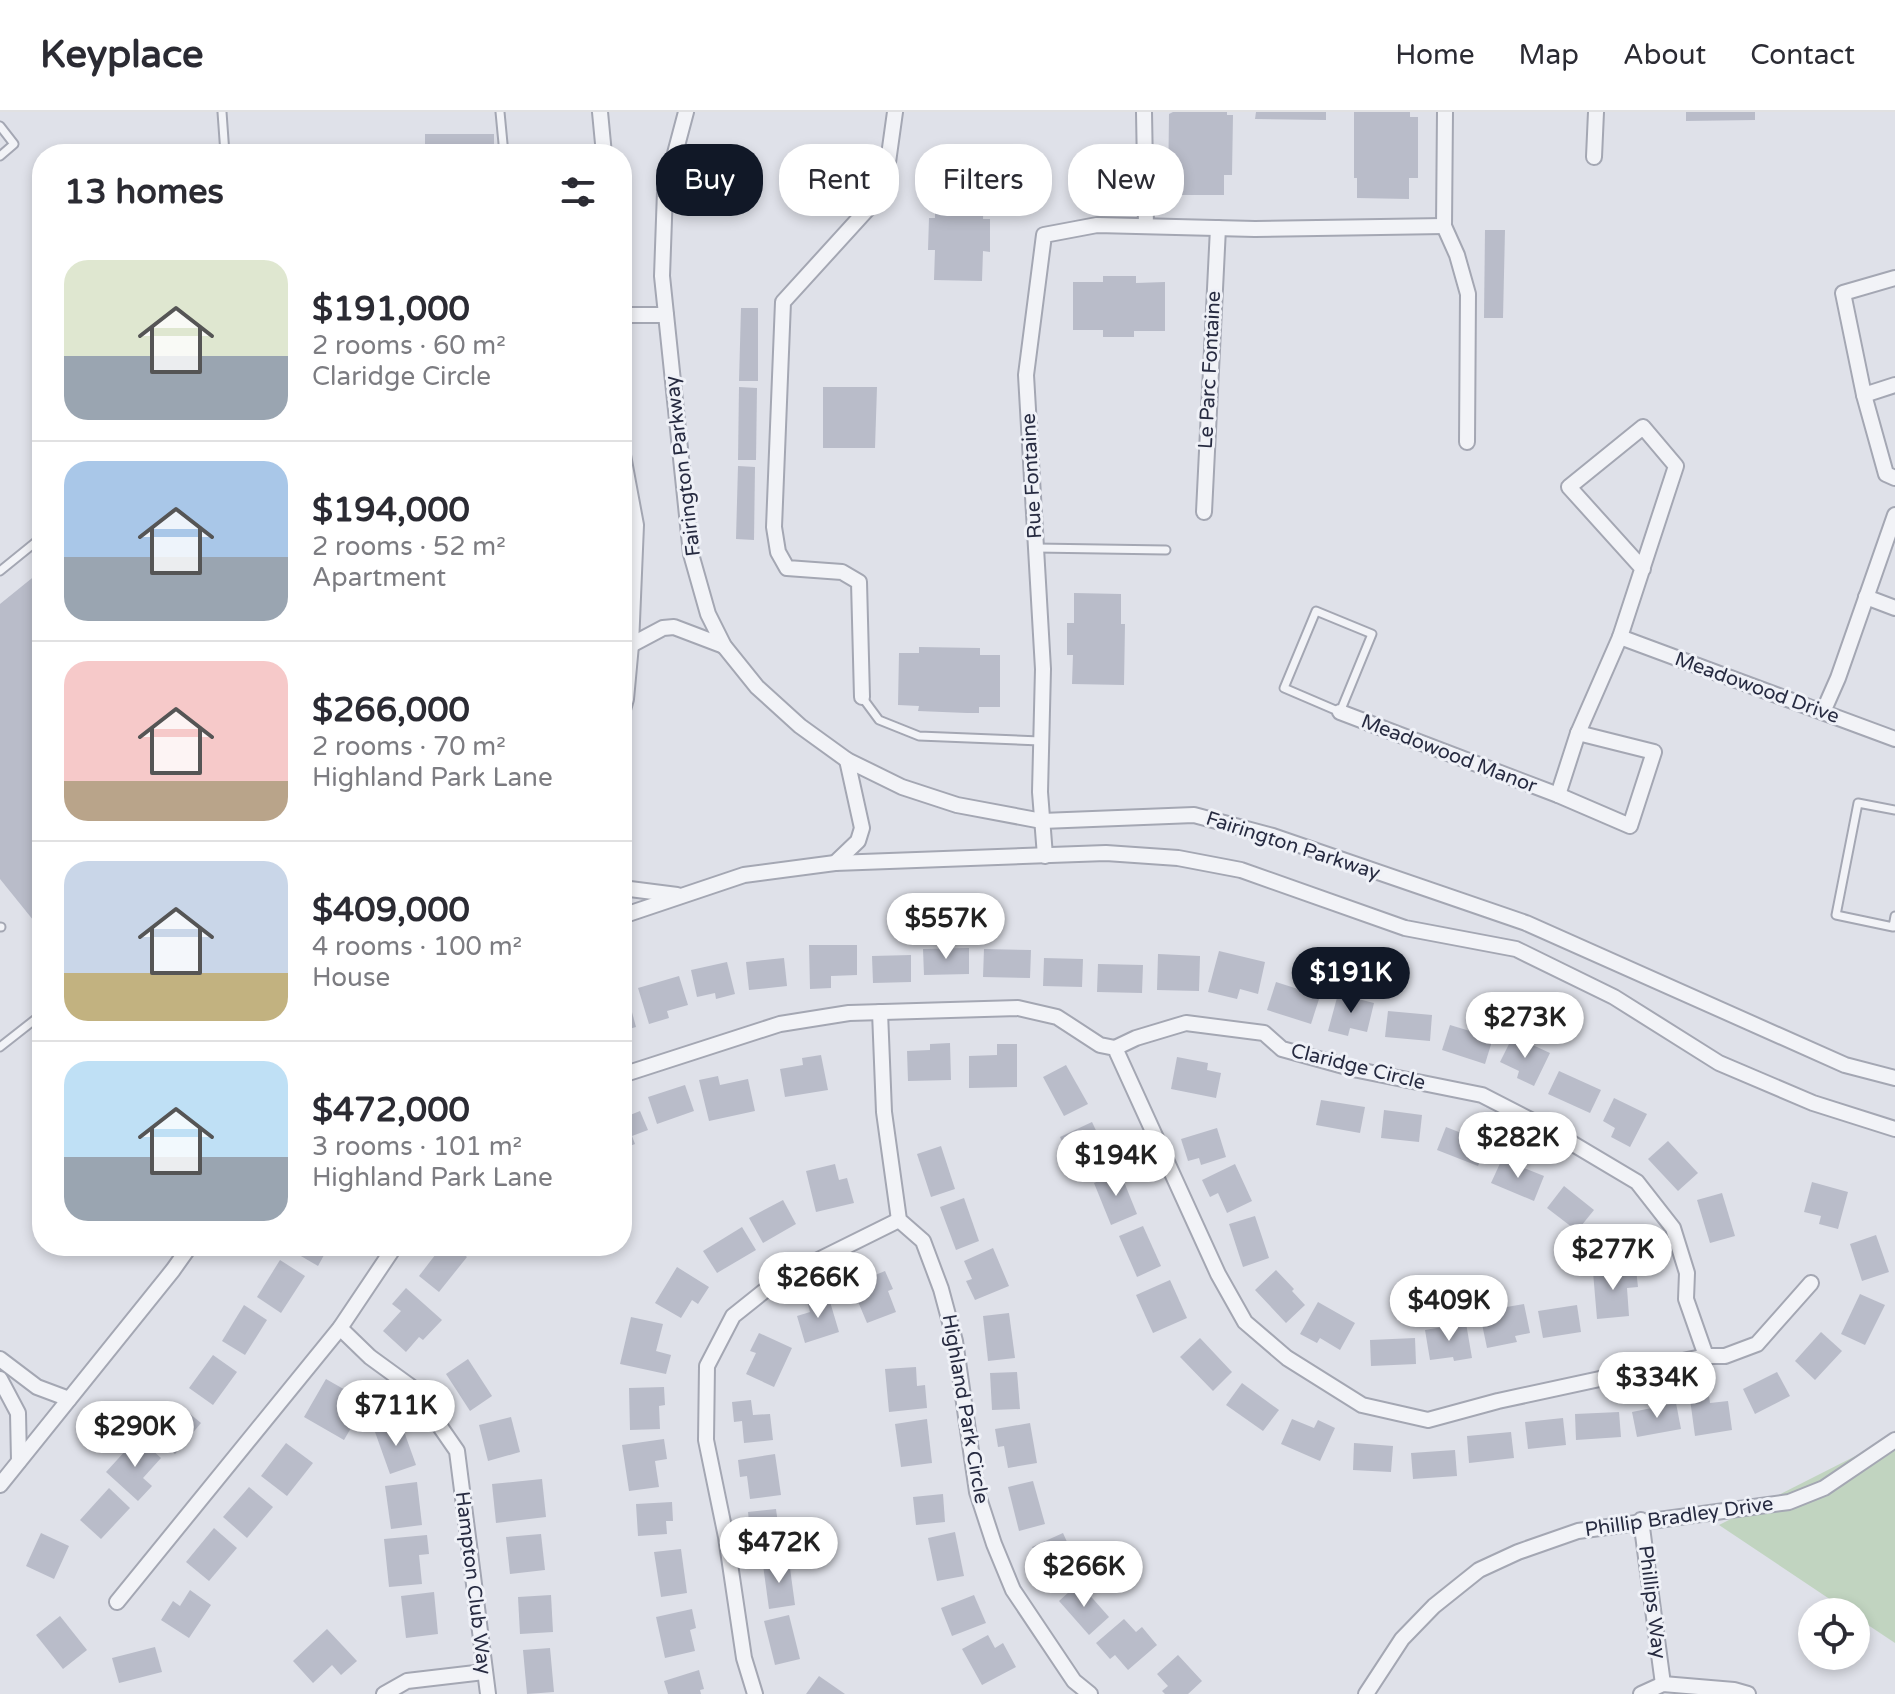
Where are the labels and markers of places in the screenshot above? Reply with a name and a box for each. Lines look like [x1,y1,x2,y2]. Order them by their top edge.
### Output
pin: $557K [890,893,1002,961]
pin: $191K [1295,947,1407,1015]
pin: $273K [1469,992,1581,1060]
pin: $282K [1462,1112,1574,1180]
pin: $194K [1060,1130,1172,1198]
pin: $277K [1557,1224,1669,1292]
pin: $266K [762,1252,874,1320]
pin: $409K [1393,1275,1505,1343]
pin: $334K [1601,1352,1713,1420]
pin: $711K [340,1380,452,1448]
pin: $290K [79,1401,191,1469]
pin: $472K [723,1517,835,1585]
pin: $266K [1028,1541,1140,1609]

